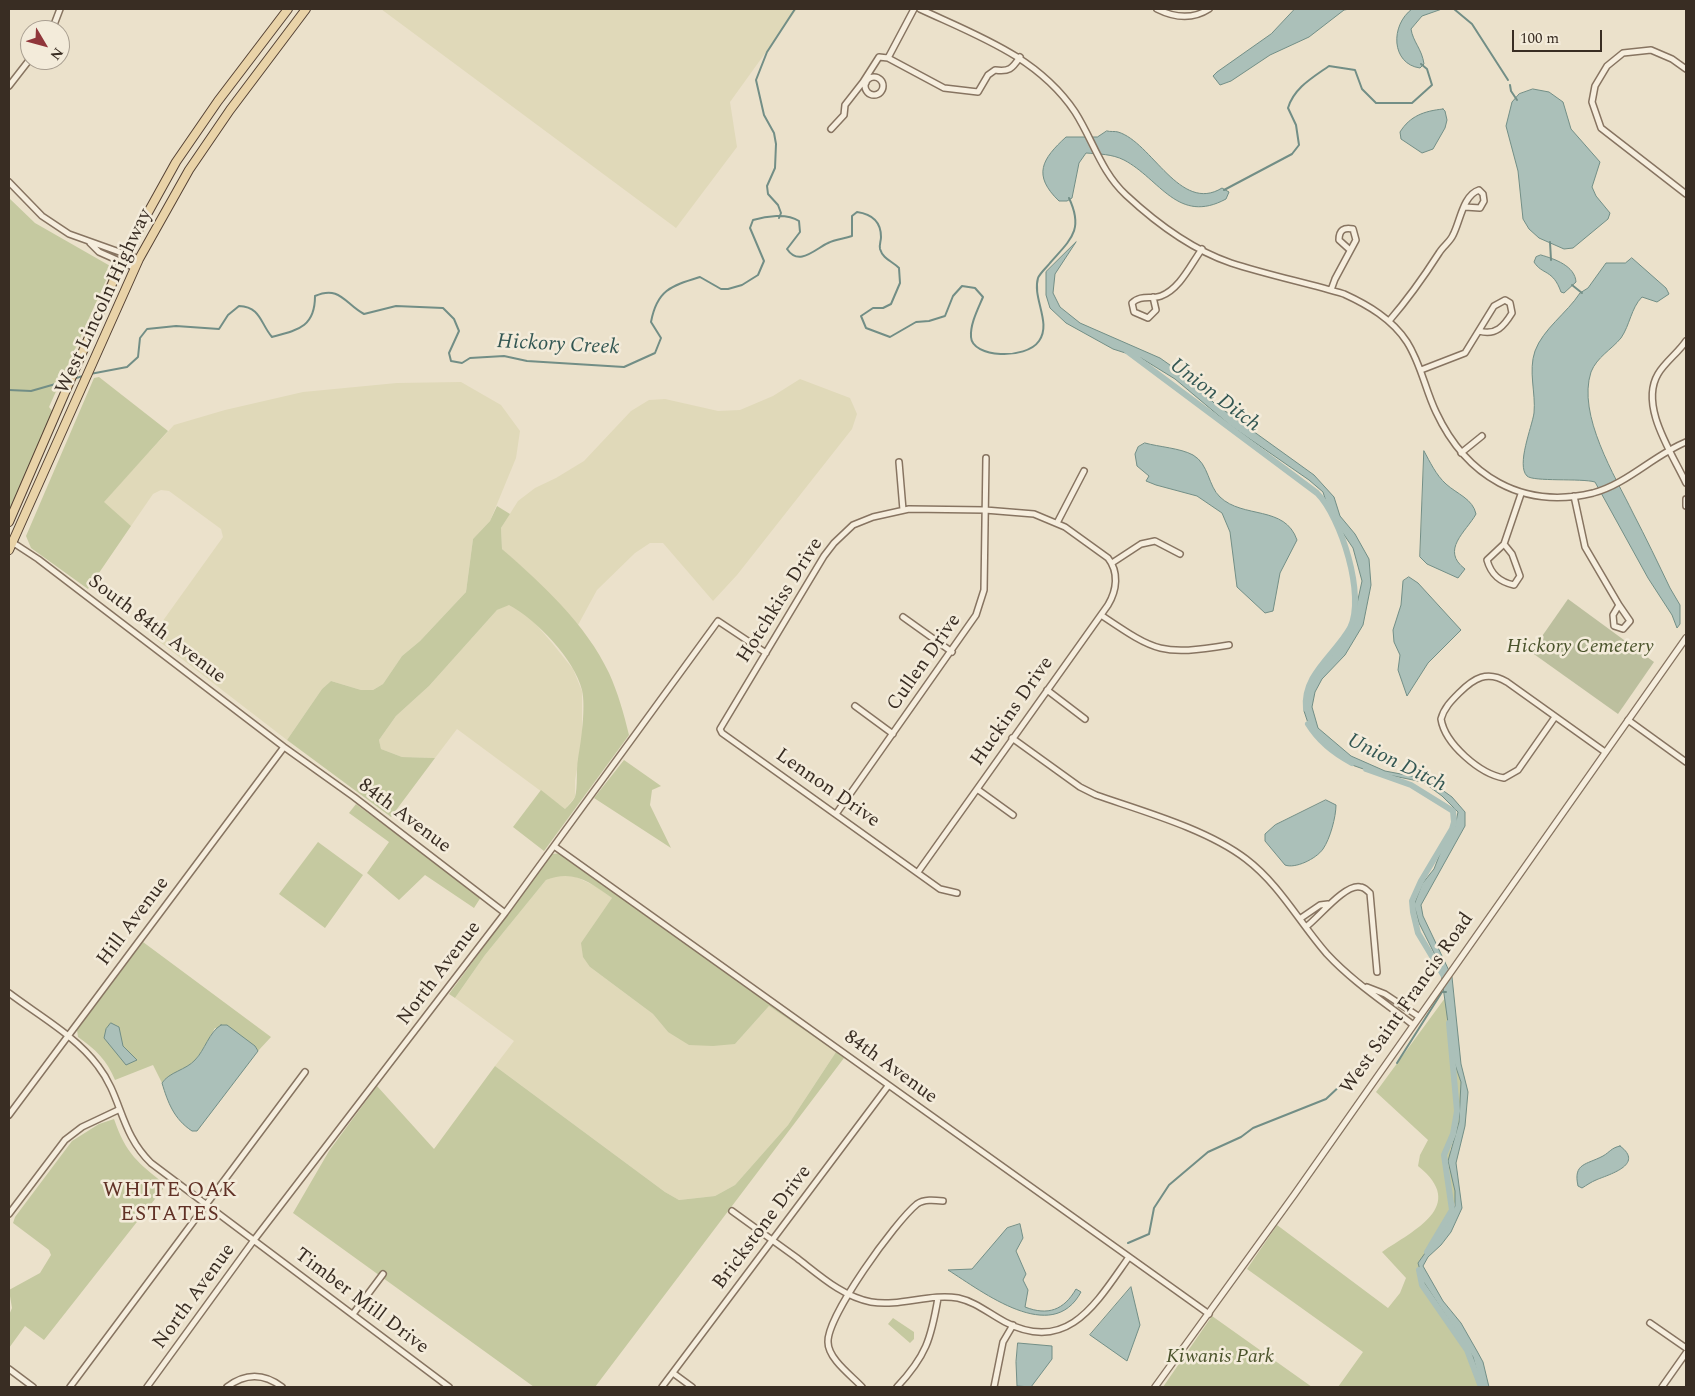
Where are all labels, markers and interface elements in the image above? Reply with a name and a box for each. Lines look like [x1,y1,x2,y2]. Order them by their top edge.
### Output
north arrow [20,20,70,70]
scale bar [1515,20,1605,52]
text: 100 m [1520,27,1559,50]
text: N [45,43,68,65]
street label: West Lincoln Highway [51,205,159,399]
water label: Hickory Creek [496,330,620,362]
water label: Union Ditch [1163,354,1265,438]
street label: Hotchkiss Drive [733,534,829,668]
street label: South 84th Avenue [82,570,230,690]
street label: Cullen Drive [883,610,967,716]
park label: Hickory Cemetery [1506,636,1654,660]
street label: Huckins Drive [966,653,1060,771]
water label: Union Ditch [1342,729,1450,799]
street label: Lennon Drive [770,744,884,834]
street label: 84th Avenue [353,774,455,860]
street label: Hill Avenue [93,873,175,971]
street label: West Saint Francis Road [1336,909,1480,1099]
street label: North Avenue [393,917,487,1031]
street label: 84th Avenue [839,1026,941,1110]
street label: Brickstone Drive [708,1161,818,1295]
district label: WHITE OAK ESTATES [101,1179,239,1229]
street label: North Avenue [149,1240,241,1354]
street label: Timber Mill Drive [289,1244,433,1360]
park label: Kiwanis Park [1166,1346,1274,1370]

